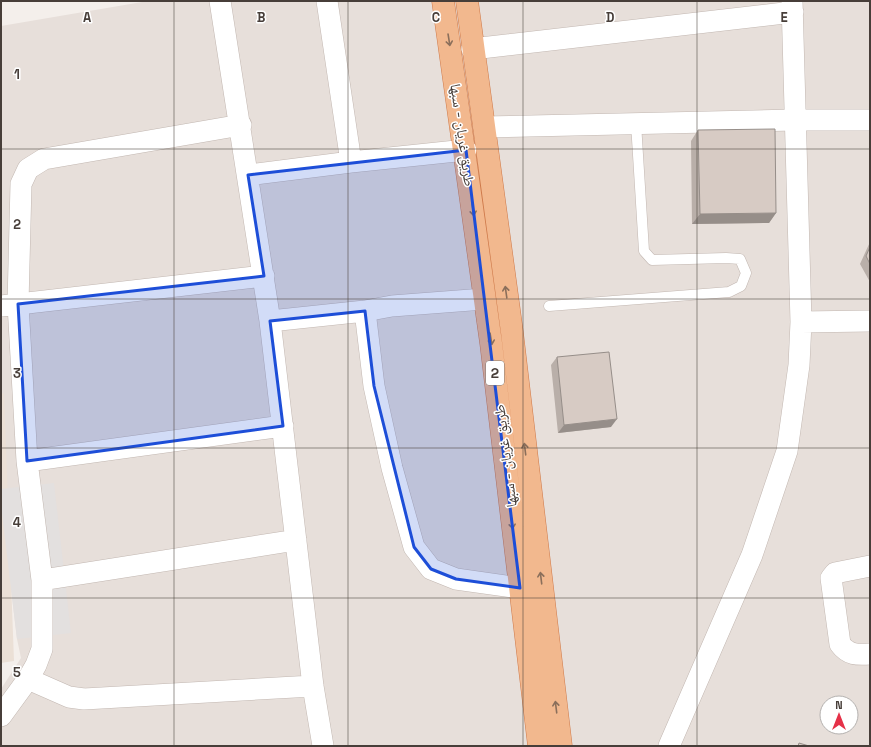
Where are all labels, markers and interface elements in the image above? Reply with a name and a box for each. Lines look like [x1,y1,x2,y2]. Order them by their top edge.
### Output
text: A [83,9,92,26]
text: B [257,9,266,26]
text: C [432,9,440,26]
text: D [606,9,615,26]
text: E [780,9,788,26]
one-way arrow [445,33,453,46]
text: 1 [14,66,20,83]
street label: طريق غريان - سبها [445,82,480,188]
one-way arrow [469,203,477,216]
text: 2 [13,216,21,233]
one-way arrow [502,286,510,299]
one-way arrow [487,332,495,345]
road number: 2 [486,361,504,385]
text: 3 [13,365,21,382]
street label: طريق غريان - سبها [489,403,522,508]
one-way arrow [522,443,529,456]
text: 4 [13,514,21,531]
one-way arrow [508,516,516,529]
one-way arrow [537,572,544,585]
text: 5 [13,664,21,681]
north arrow [819,695,859,735]
text: N [835,698,843,712]
one-way arrow [552,701,560,714]

